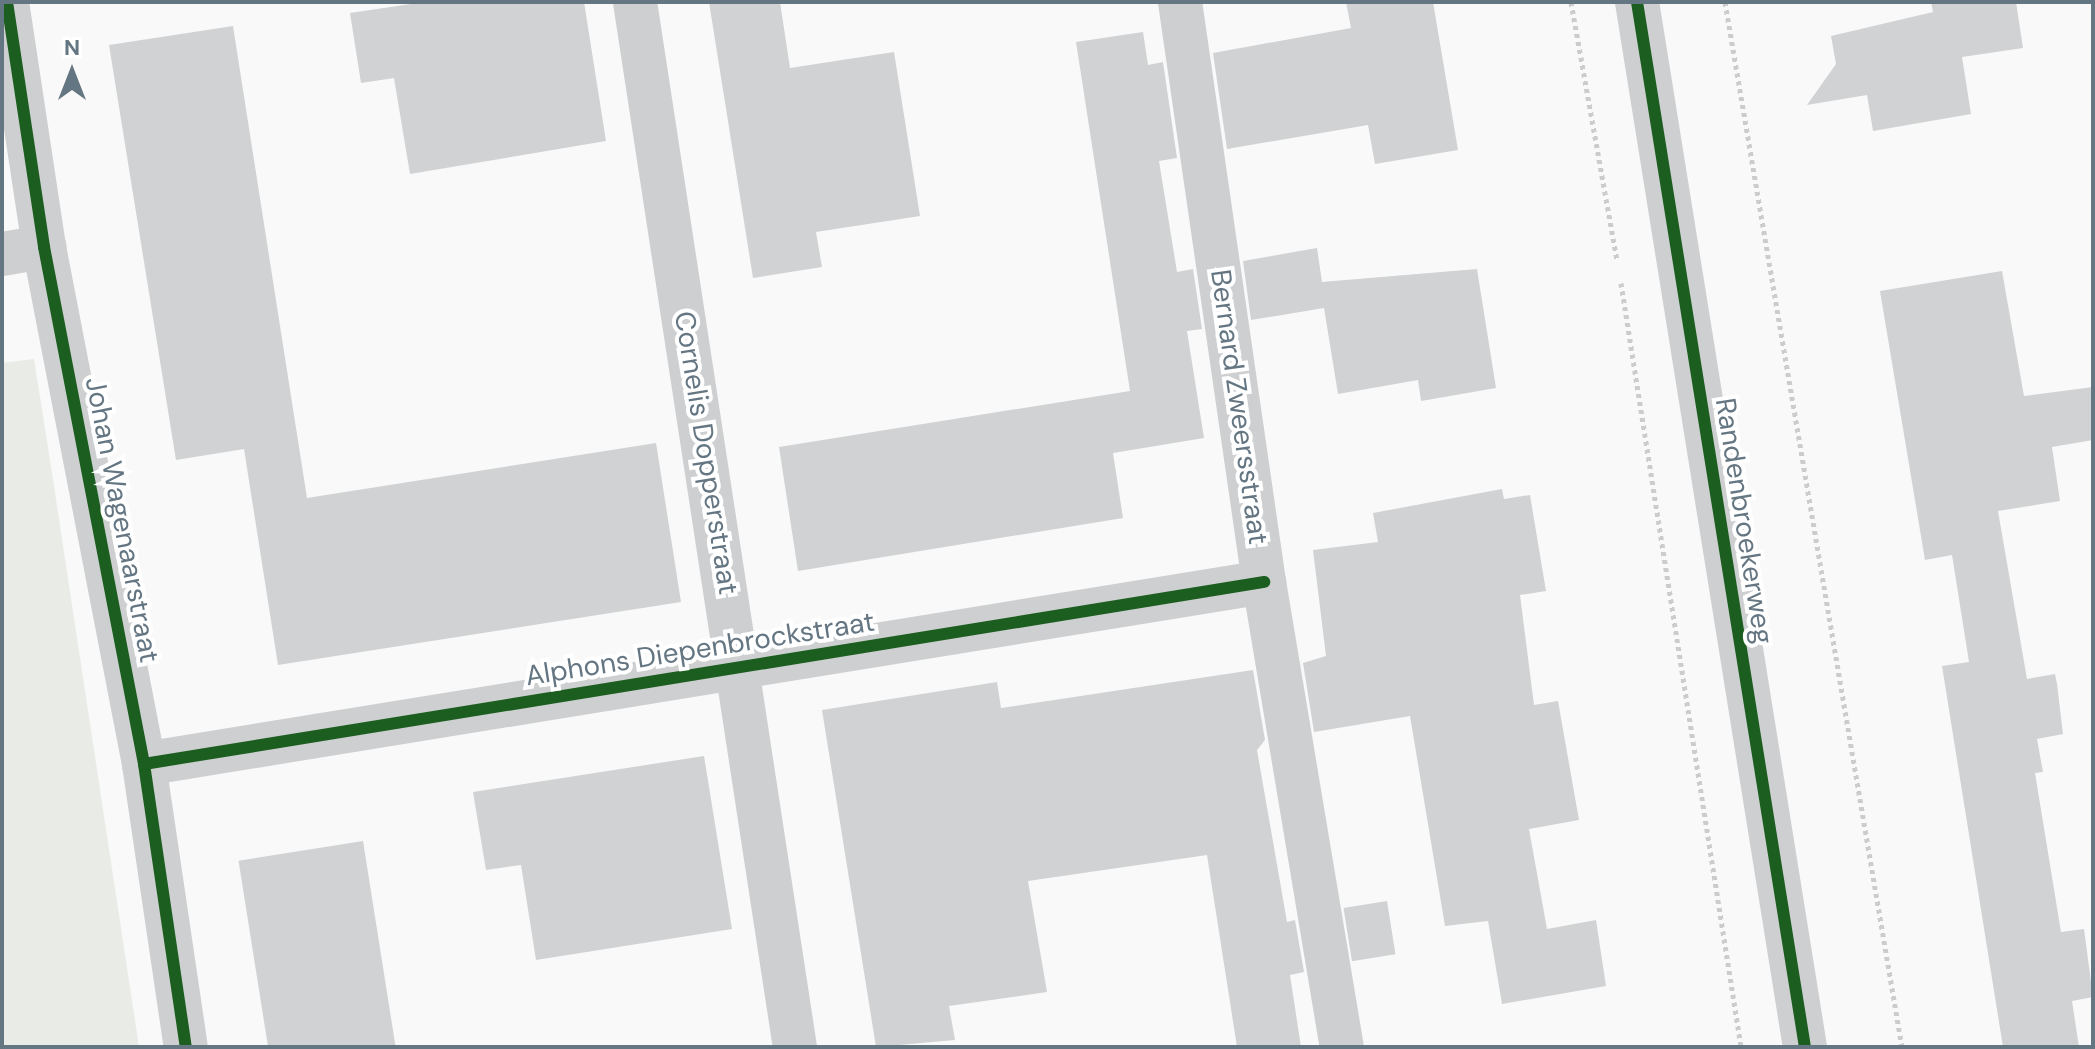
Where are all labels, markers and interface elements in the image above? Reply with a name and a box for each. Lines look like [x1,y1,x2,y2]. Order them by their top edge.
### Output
north arrow [32,32,112,112]
text: N [64,33,80,62]
street label: Bernard Zweersstraat [1203,267,1275,547]
street label: Cornelis Dopperstraat [667,309,745,597]
street label: Johan Wagenaarstraat [78,374,166,666]
street label: Randenbroekerweg [1708,396,1780,646]
street label: Alphons Diepenbrockstraat [523,605,877,693]

